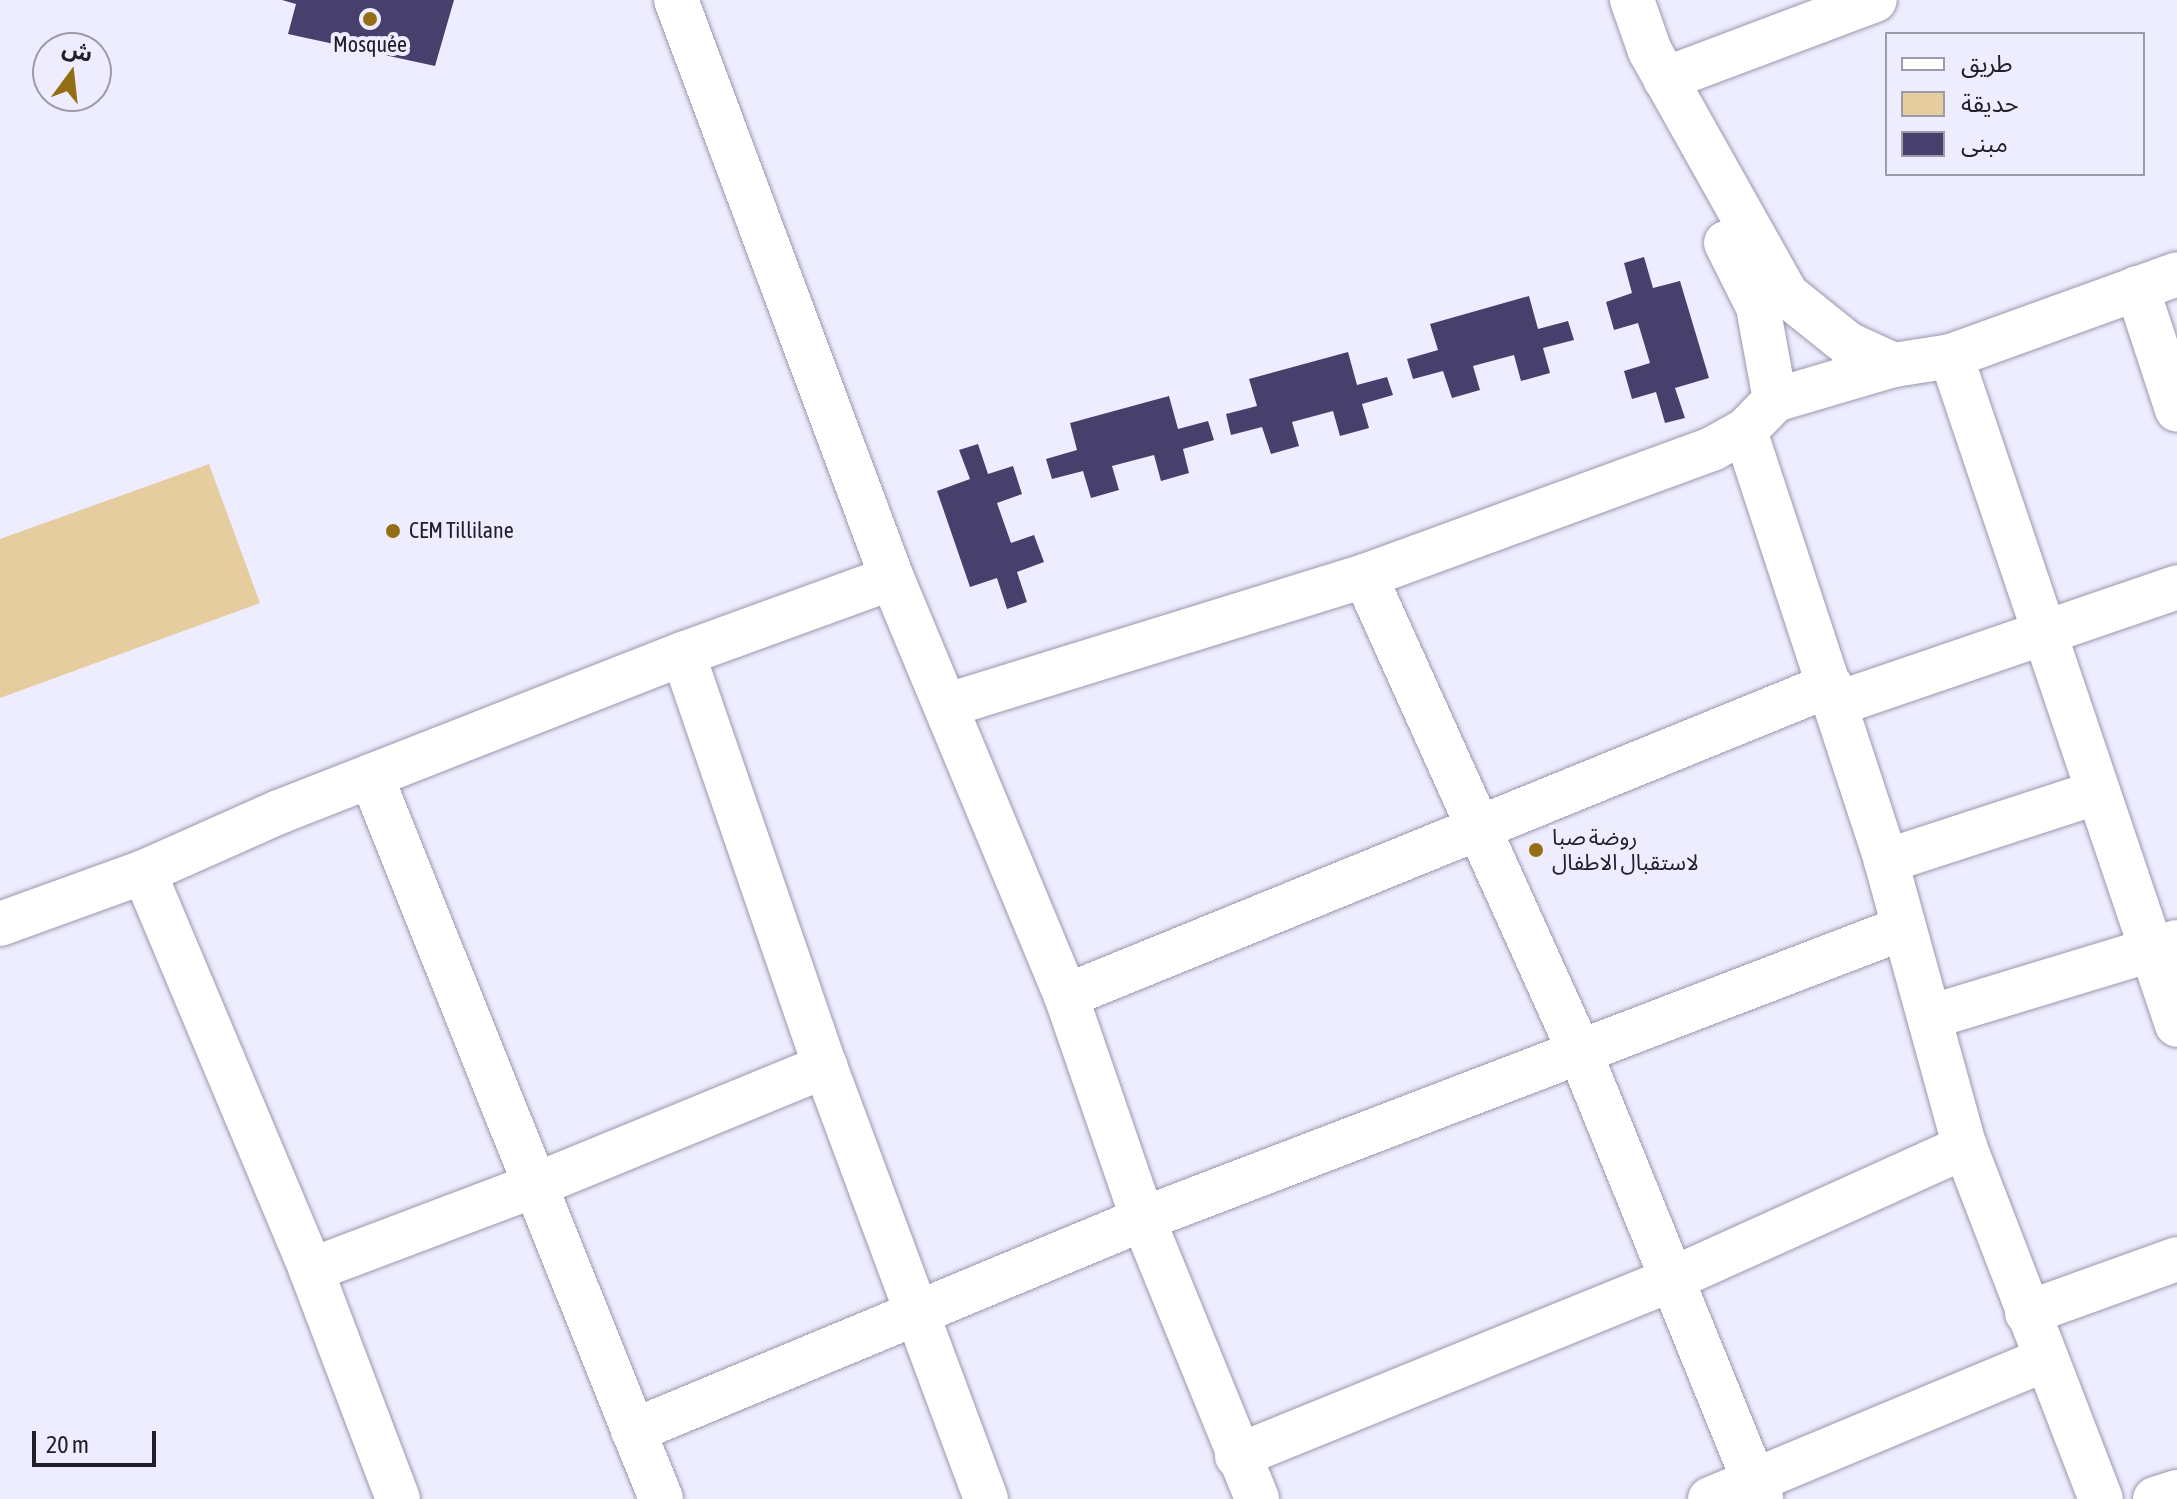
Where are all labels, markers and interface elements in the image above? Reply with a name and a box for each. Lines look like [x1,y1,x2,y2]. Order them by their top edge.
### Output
marker: Mosquée [361,10,379,28]
north arrow [32,32,112,112]
place label: Mosquée [333,32,407,58]
legend [1885,32,2145,176]
text: ش [60,34,96,67]
text: طريق [1961,50,2013,77]
text: حديقة [1961,90,2019,117]
text: مبنى [1961,130,2008,157]
place label: CEM Tillilane [409,518,514,544]
marker: CEM Tillilane [384,522,402,540]
place label: روضة صبا لاستقبال الاطفال [1552,824,1699,876]
marker: روضة صبا لاستقبال الاطفال [1527,841,1545,859]
scale bar [36,1415,160,1465]
text: 20 m [46,1431,89,1458]

